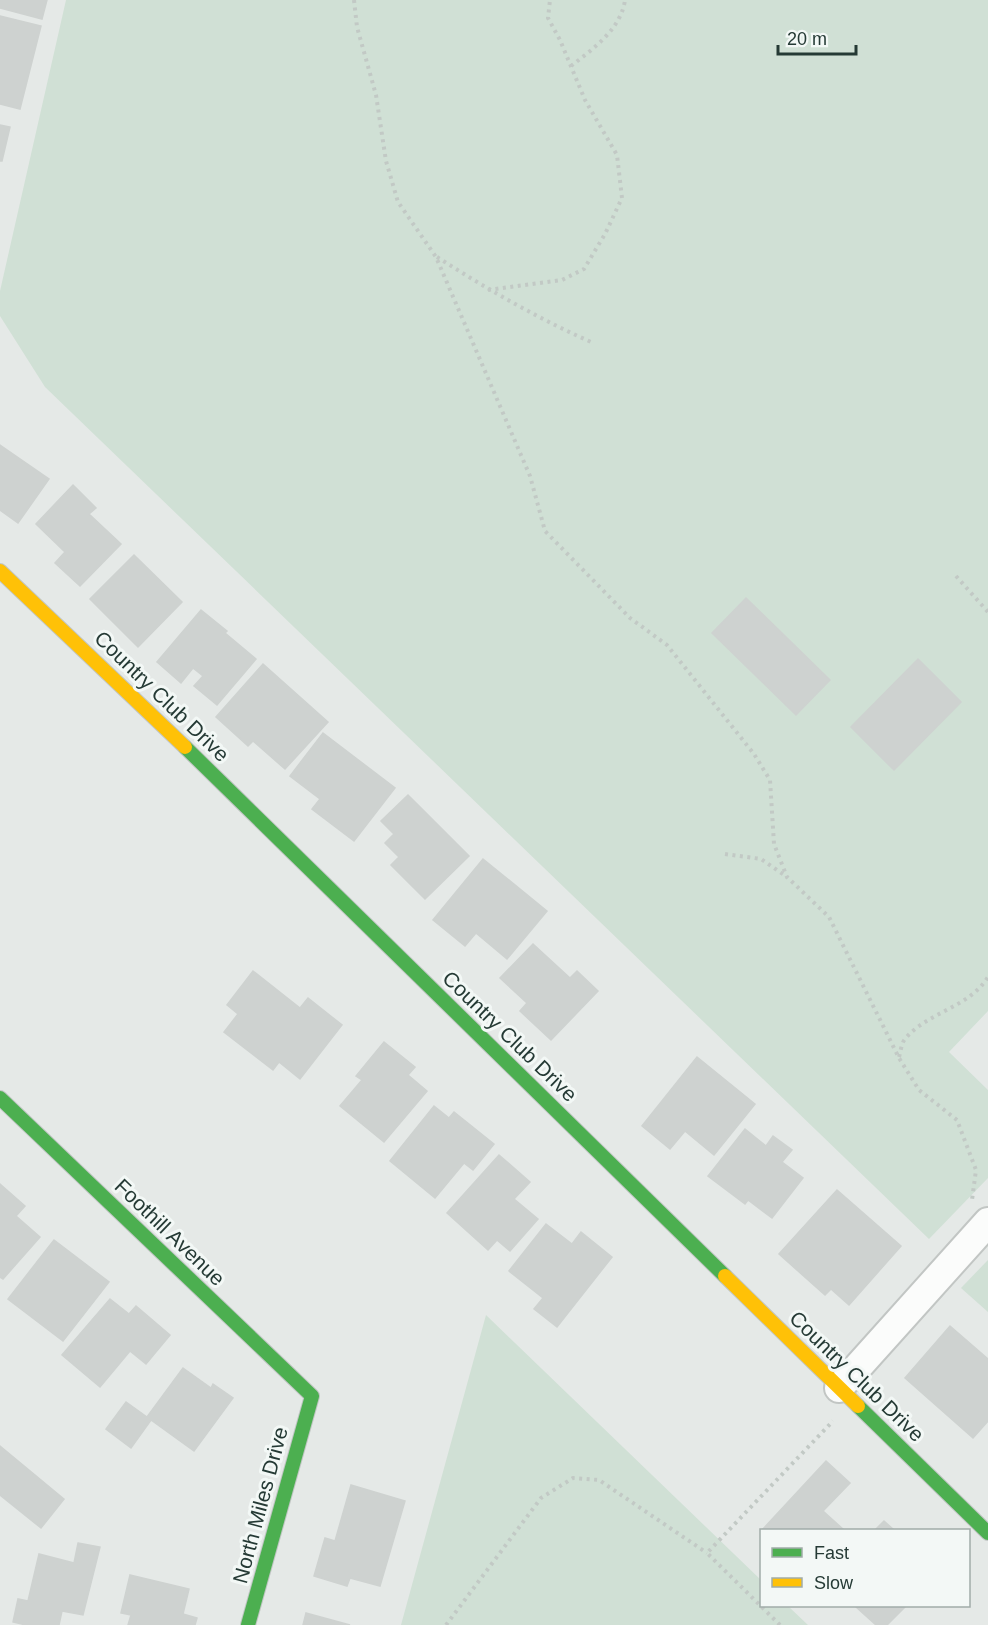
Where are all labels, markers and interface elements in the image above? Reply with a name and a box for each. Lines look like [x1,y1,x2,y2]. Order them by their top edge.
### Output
scale bar [778,18,856,56]
text: 20 m [787,29,827,49]
street label: Country Club Drive [90,626,234,766]
street label: Country Club Drive [438,966,582,1106]
street label: Foothill Avenue [110,1174,230,1290]
street label: Country Club Drive [785,1306,929,1446]
street label: North Miles Drive [228,1424,292,1586]
legend [760,1529,970,1607]
text: Fast [814,1543,849,1563]
text: Slow [814,1573,854,1593]

